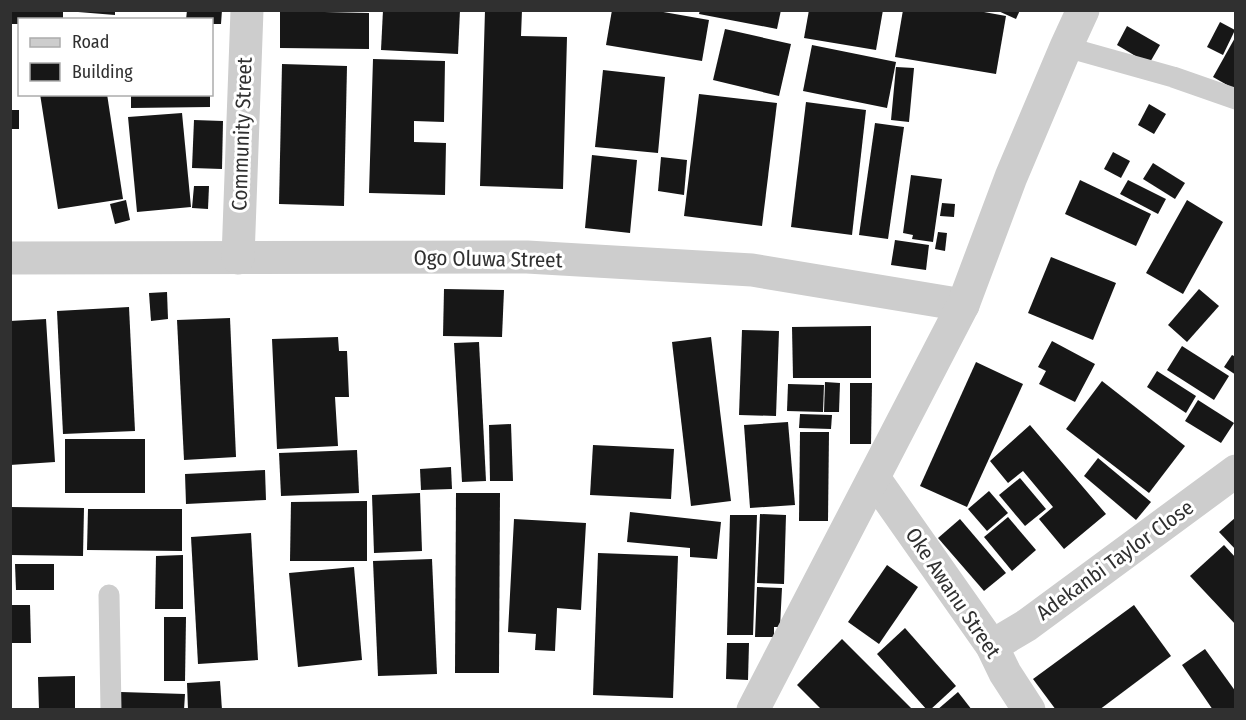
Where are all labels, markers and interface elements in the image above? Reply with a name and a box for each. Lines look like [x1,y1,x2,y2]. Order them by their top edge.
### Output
legend [18,18,213,96]
text: Road [72,31,109,53]
street label: Community Street [226,57,258,211]
text: Building [72,61,133,83]
street label: Ogo Oluwa Street [413,245,563,273]
street label: Adekanbi Taylor Close [1031,494,1199,626]
street label: Oke Awanu Street [900,523,1006,663]

